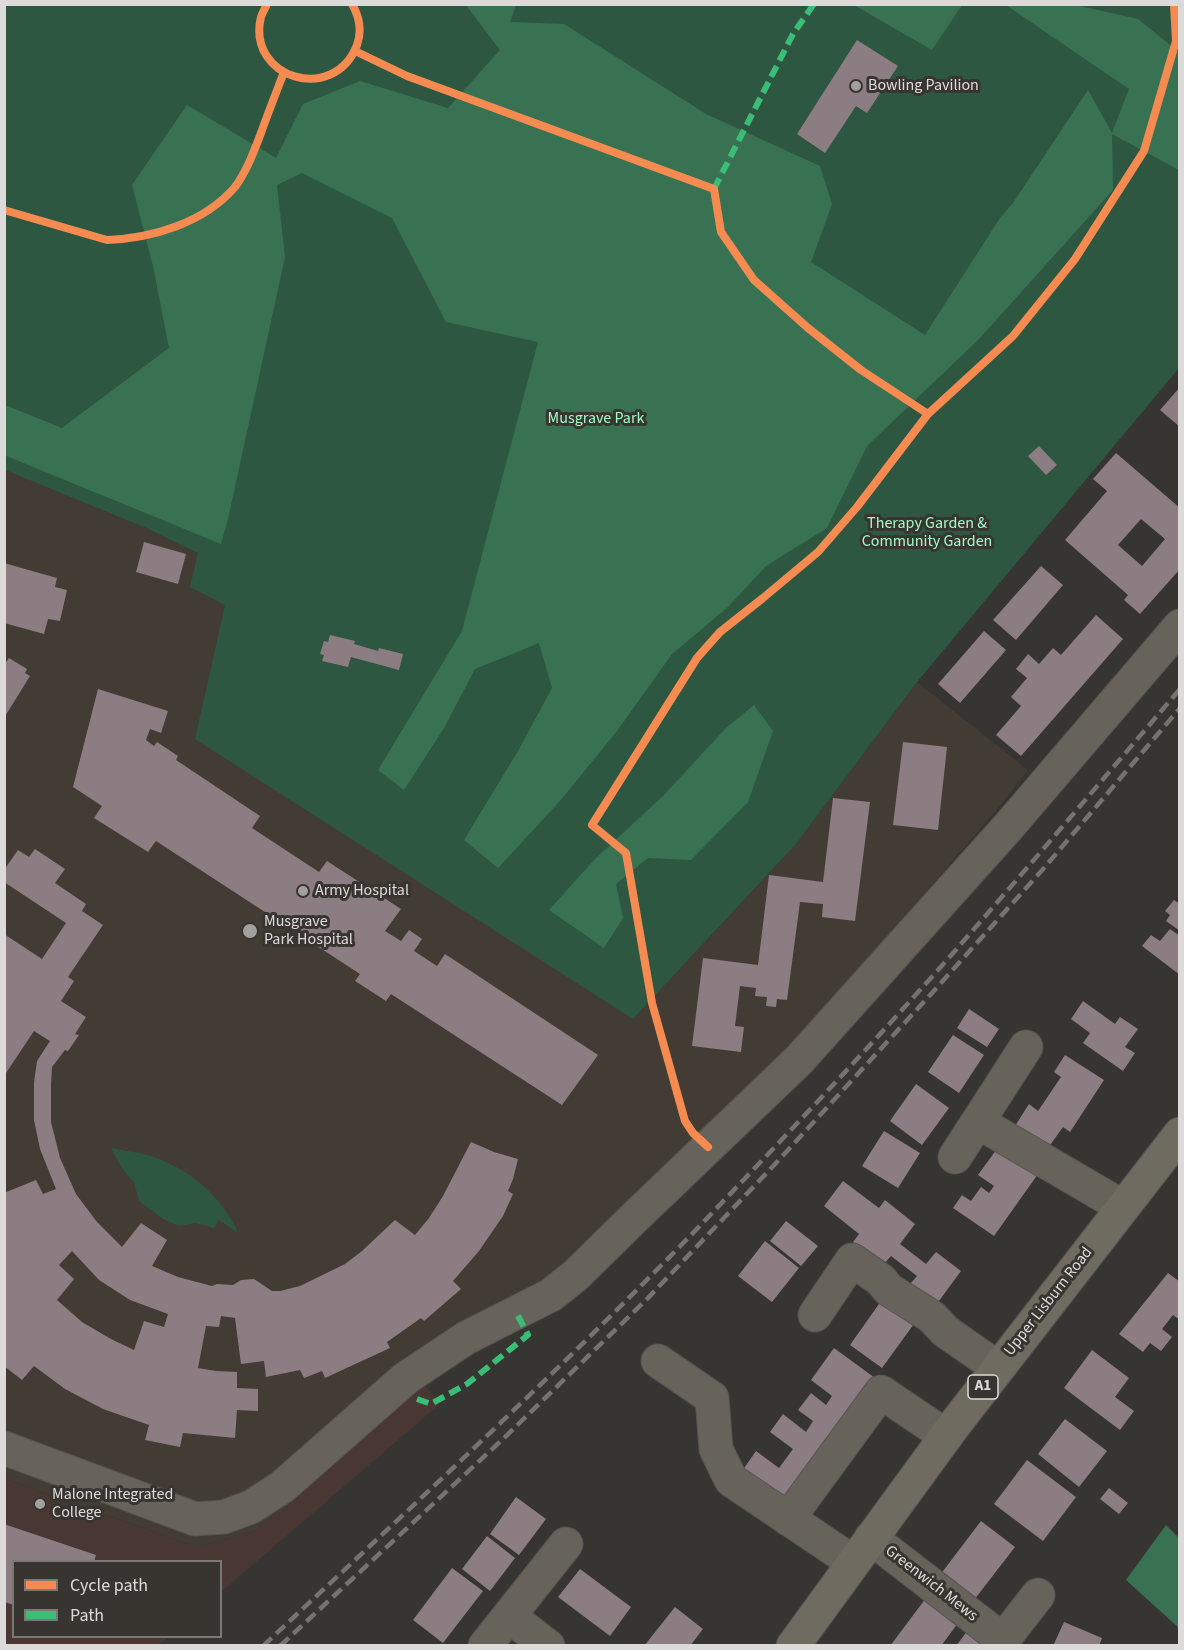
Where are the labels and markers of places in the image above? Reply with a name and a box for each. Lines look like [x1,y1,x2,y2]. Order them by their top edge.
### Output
place label: Bowling Pavilion [868,76,979,96]
marker: Bowling Pavilion [849,79,863,93]
place label: Army Hospital [315,881,409,901]
marker: Army Hospital [296,884,310,898]
place label: Musgrave Park Hospital [264,912,353,950]
marker: Musgrave Park Hospital [241,922,259,940]
place label: Malone Integrated College [52,1485,173,1523]
marker: Malone Integrated College [33,1497,47,1511]

